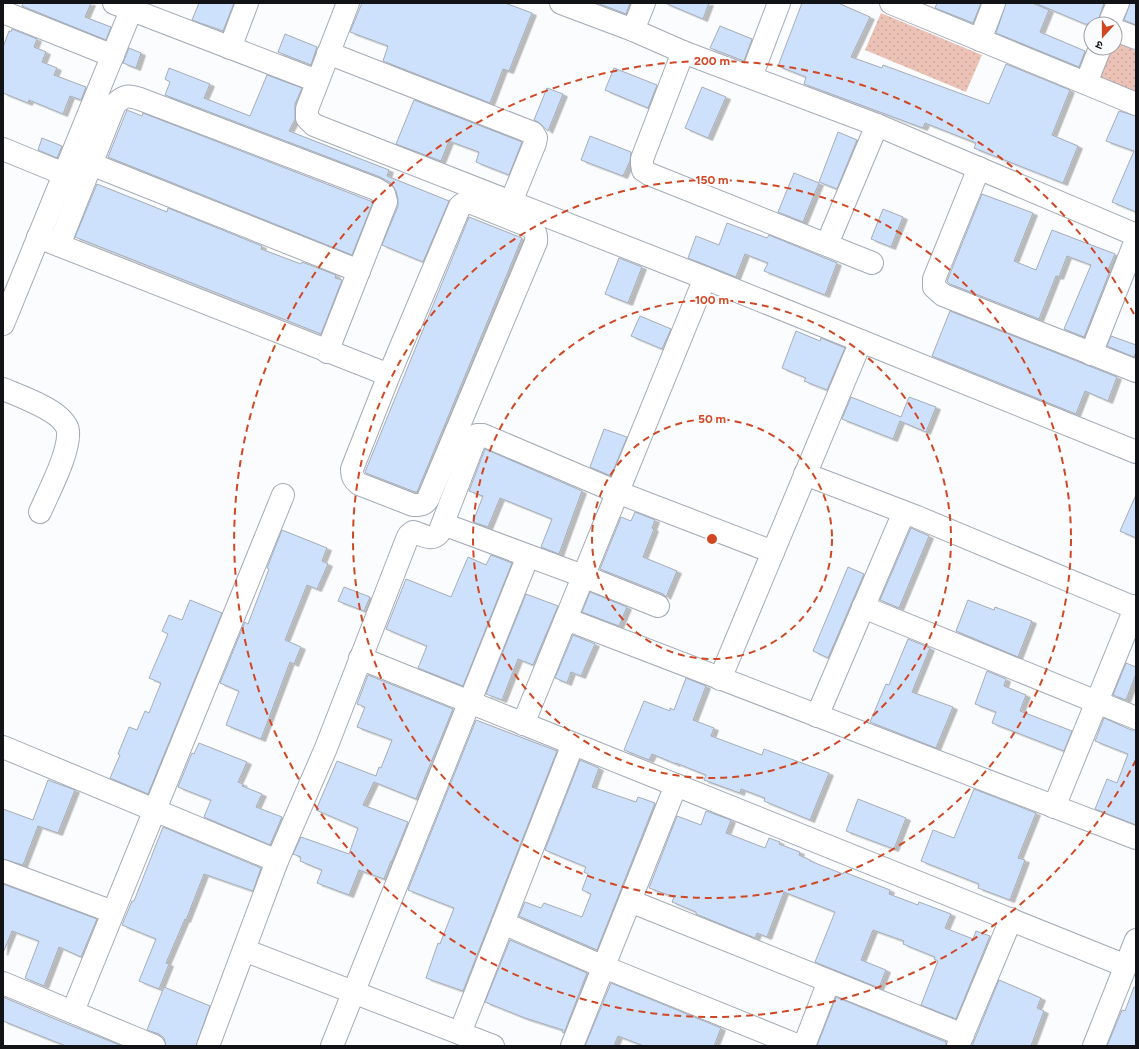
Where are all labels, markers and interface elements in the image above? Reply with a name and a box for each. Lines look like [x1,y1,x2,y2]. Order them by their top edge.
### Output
north arrow [1083,16,1123,56]
text: उ [1094,37,1105,52]
text: 200 m [694,54,730,68]
text: 150 m [695,173,729,187]
text: 100 m [695,293,729,307]
text: 50 m [698,412,726,426]
centre of rings [705,532,719,546]

